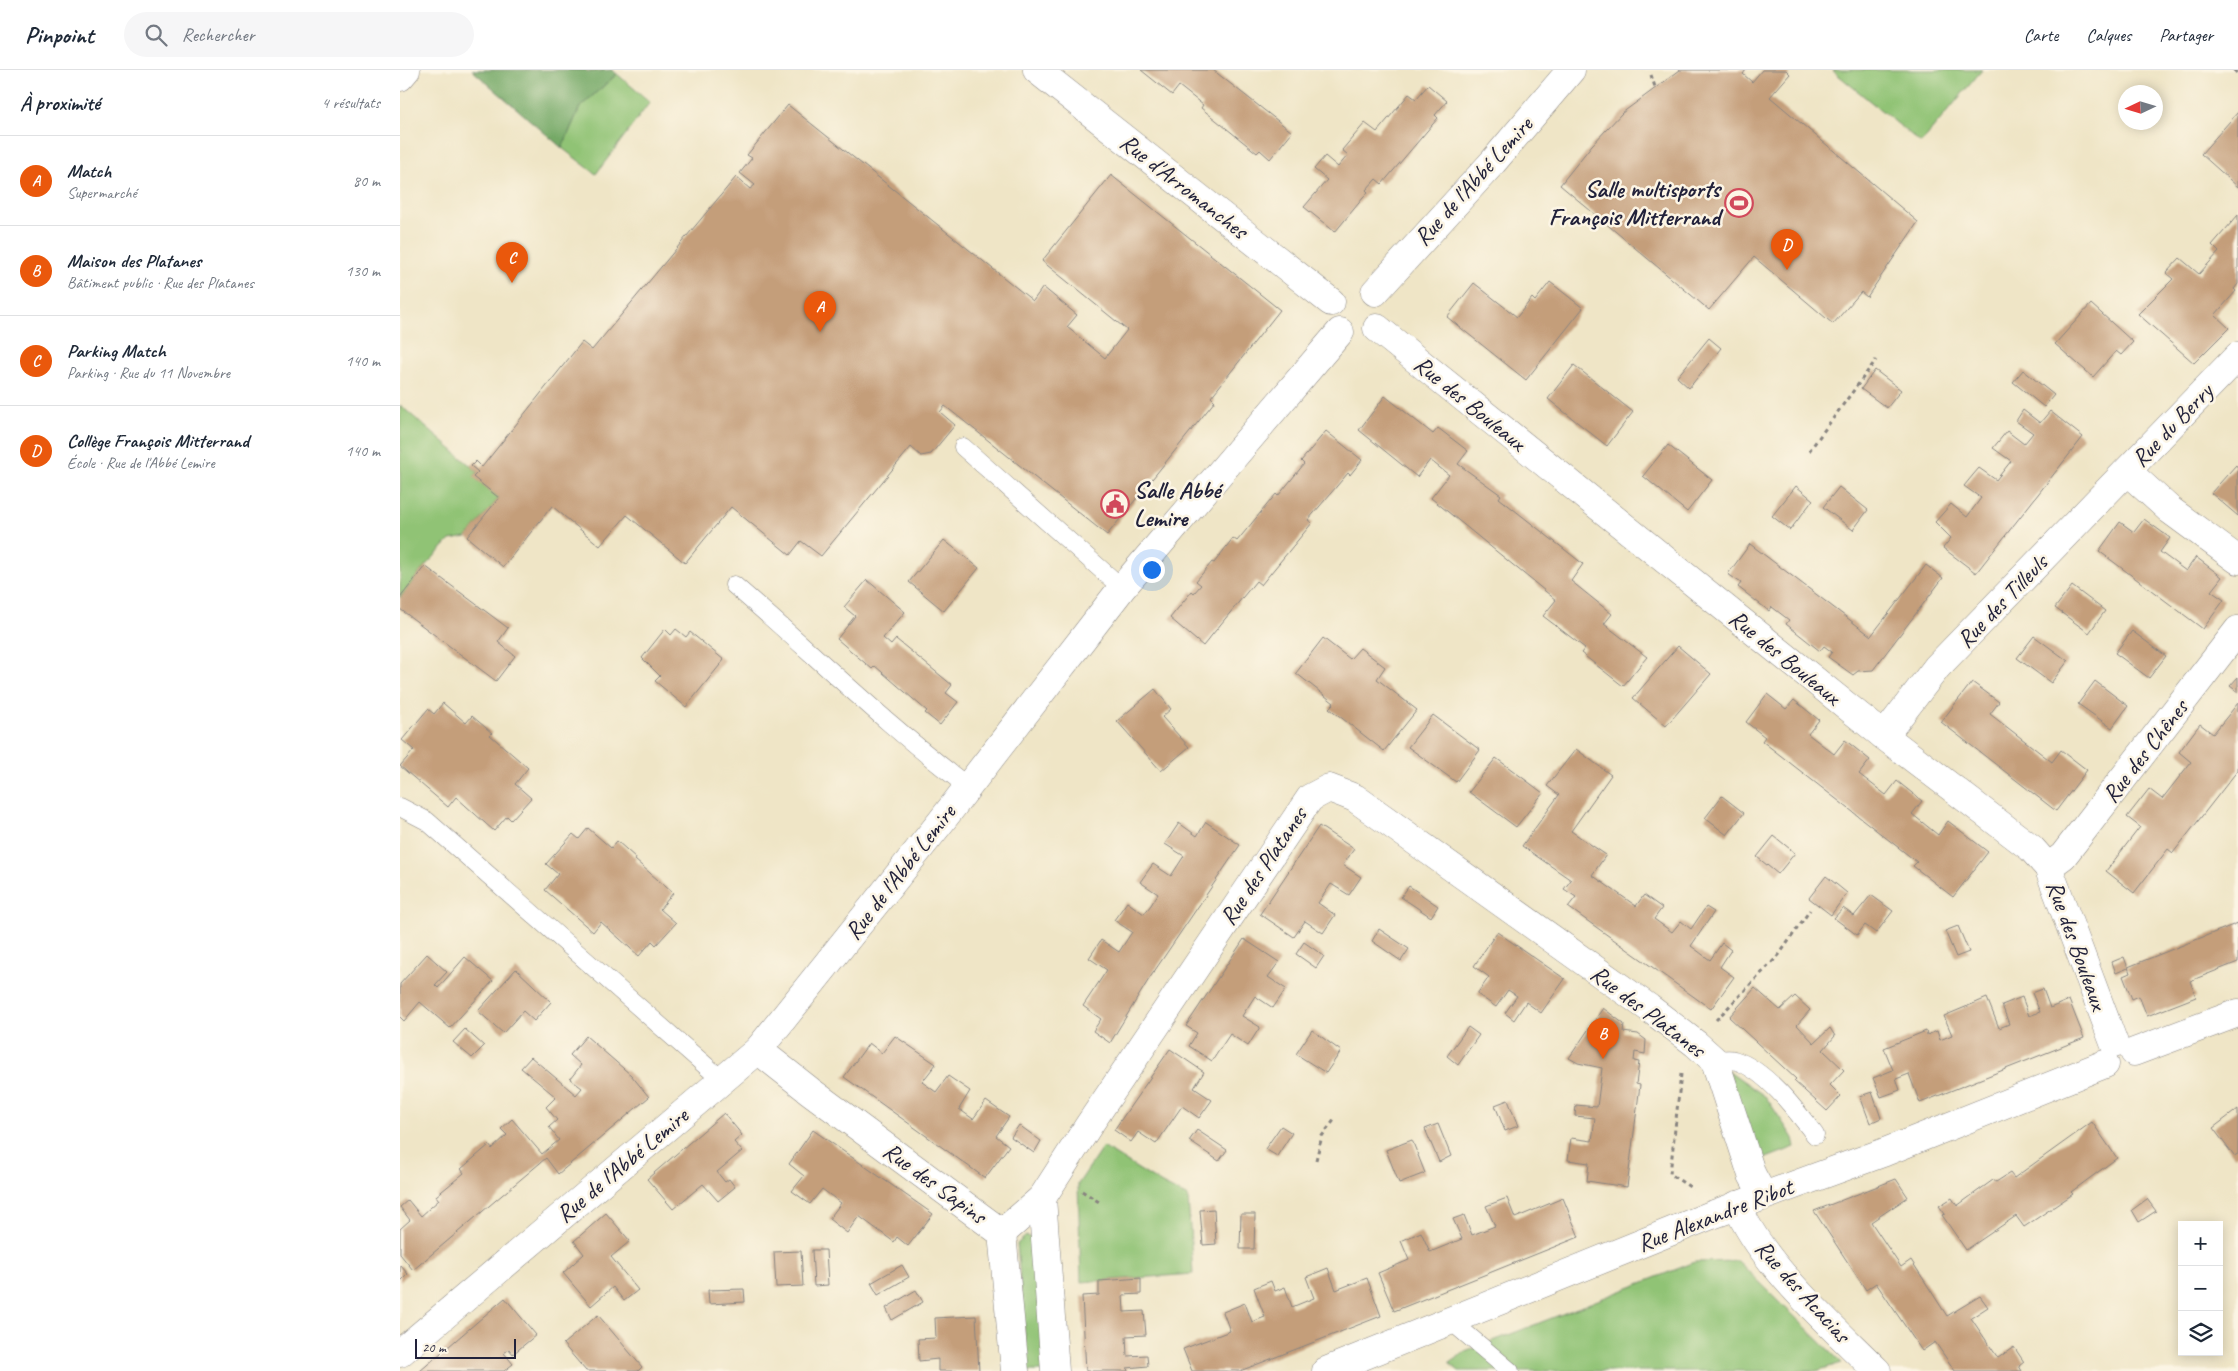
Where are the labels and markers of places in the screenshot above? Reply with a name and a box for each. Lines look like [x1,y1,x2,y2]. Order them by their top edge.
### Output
place label: Salle multisports François Mitterrand [1549,174,1724,232]
sports icon: Salle multisports François Mitterrand [1724,188,1754,218]
pin: D [1771,229,1803,270]
pin: C [496,242,528,283]
pin: A [804,291,836,332]
place label: Salle Abbé Lemire [1134,475,1224,533]
public building icon: Salle Abbé Lemire [1100,489,1130,519]
pin: B [1587,1018,1619,1059]

